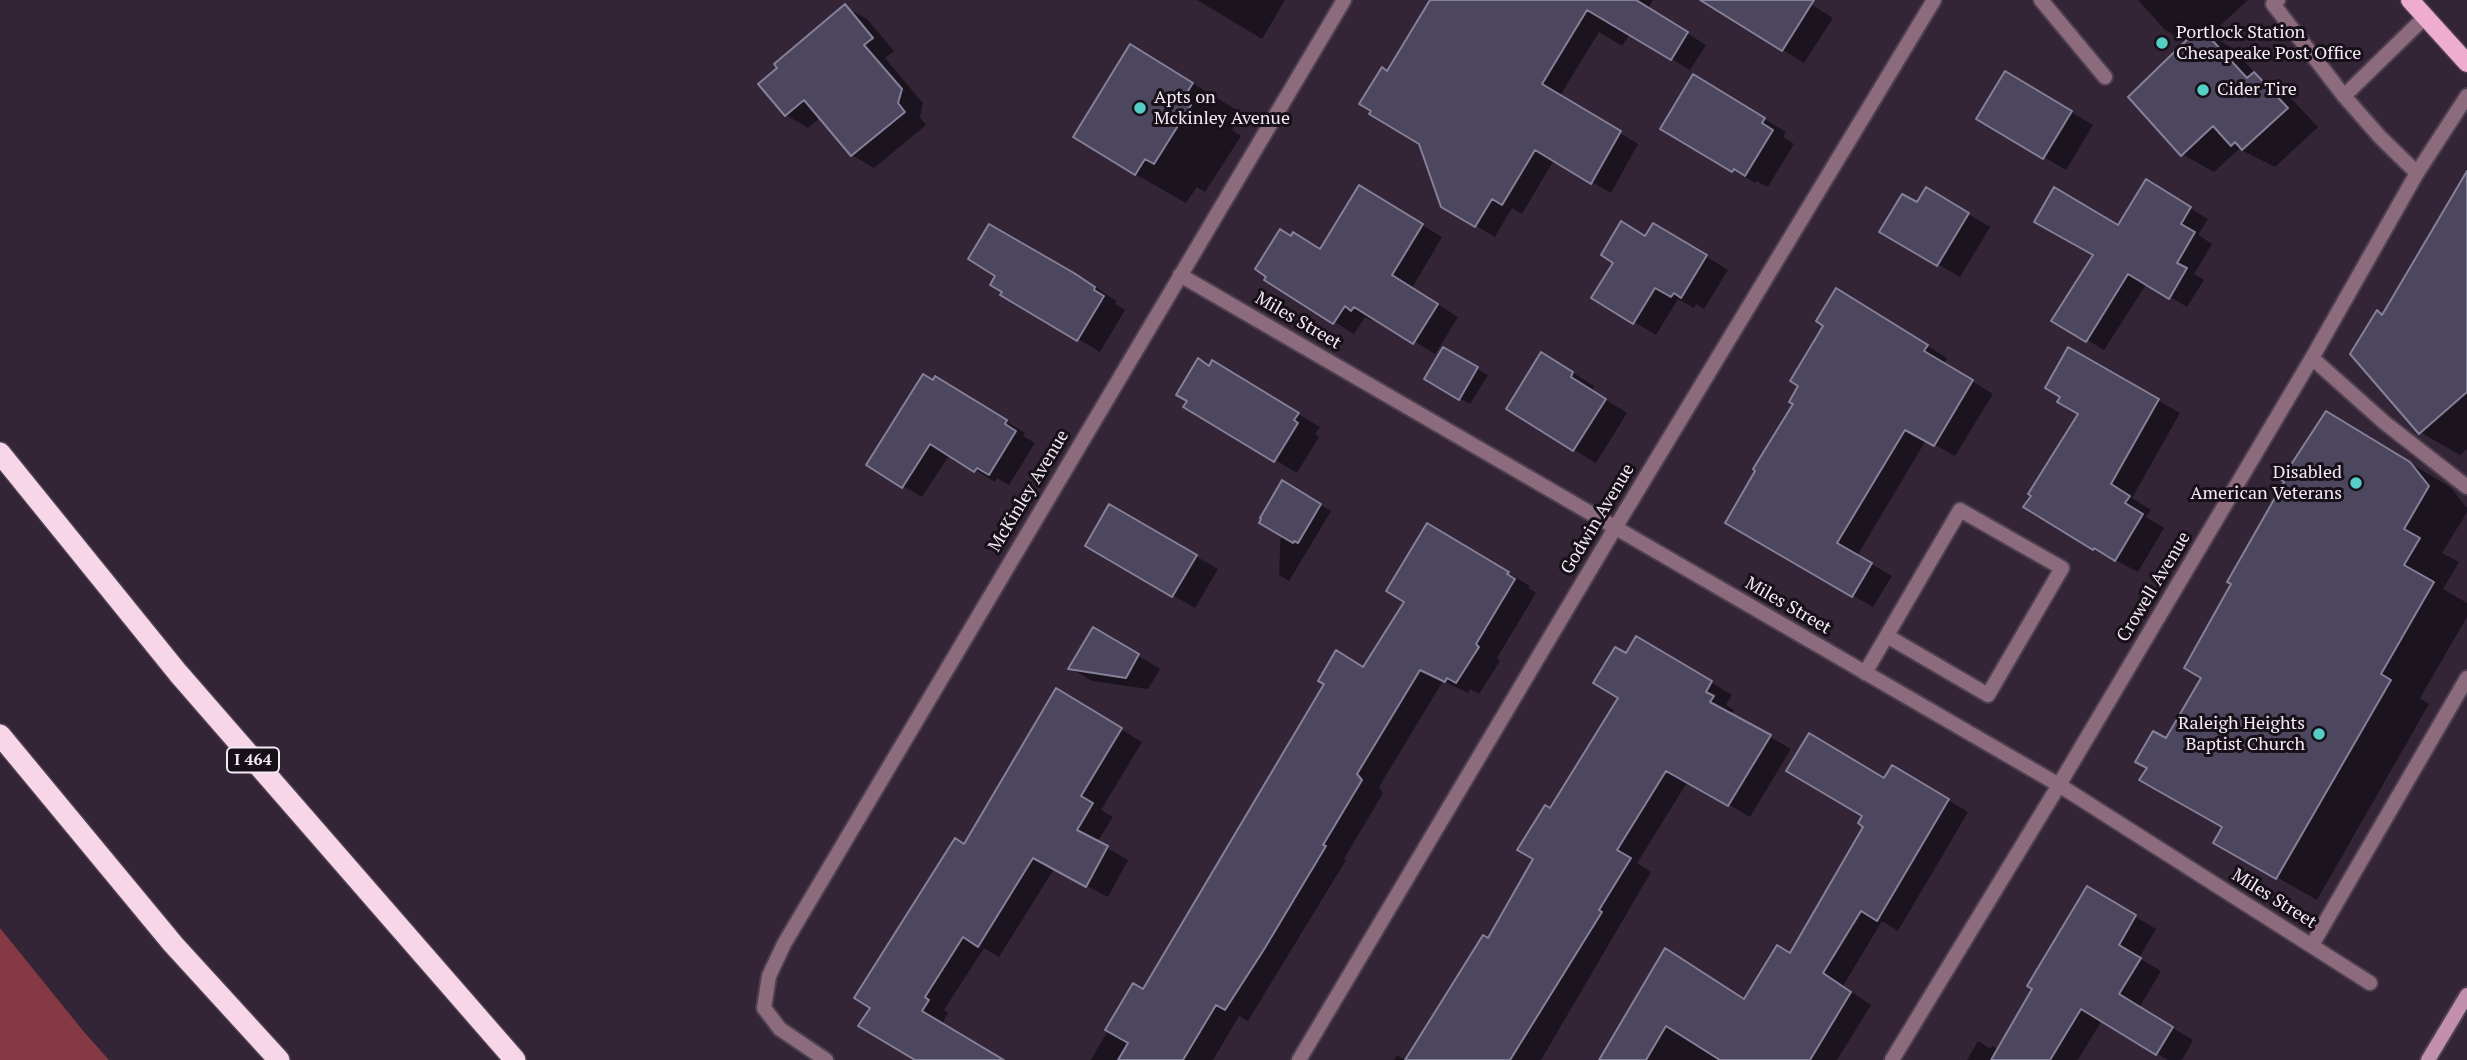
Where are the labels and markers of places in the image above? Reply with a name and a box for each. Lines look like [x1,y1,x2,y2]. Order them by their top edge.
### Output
place label: Portlock Station Chesapeake Post Office [2176,22,2361,64]
marker: Portlock Station Chesapeake Post Office [2154,35,2170,51]
place label: Cider Tire [2217,79,2297,101]
marker: Cider Tire [2195,82,2211,98]
place label: Apts on Mckinley Avenue [1154,87,1290,130]
marker: Apts on Mckinley Avenue [1132,100,1148,116]
place label: Disabled American Veterans [2190,462,2342,504]
marker: Disabled American Veterans [2348,475,2364,491]
place label: Raleigh Heights Baptist Church [2178,713,2305,756]
marker: Raleigh Heights Baptist Church [2311,726,2327,742]

